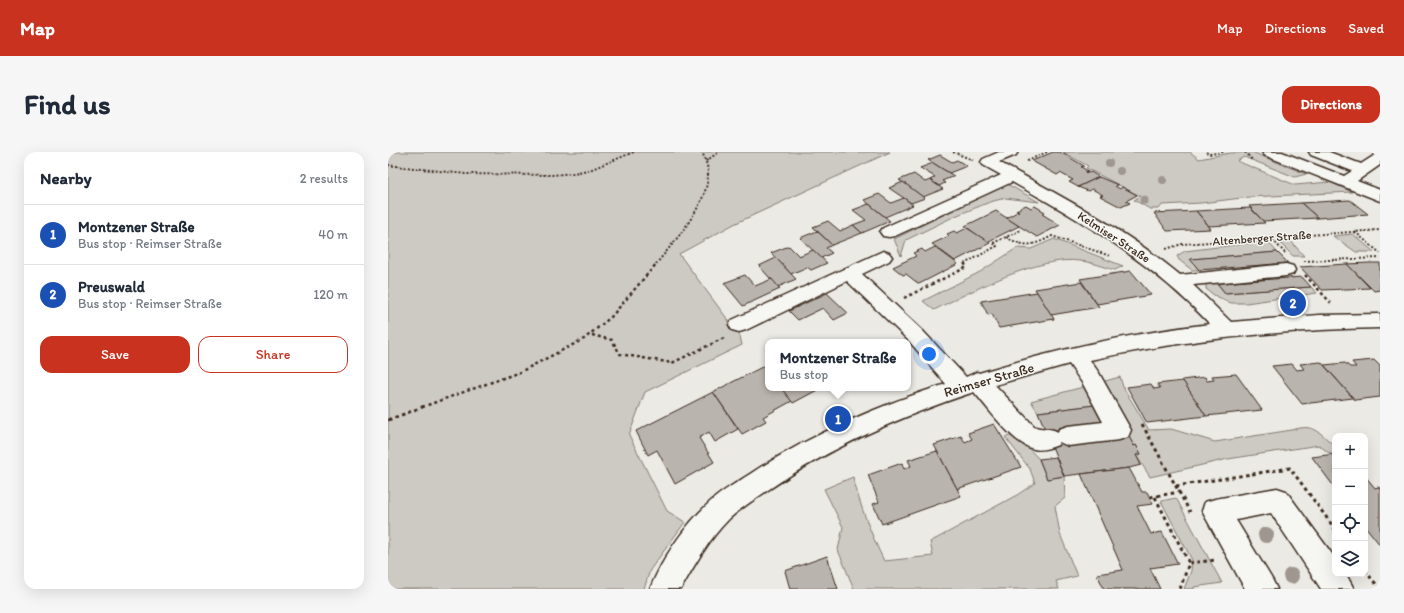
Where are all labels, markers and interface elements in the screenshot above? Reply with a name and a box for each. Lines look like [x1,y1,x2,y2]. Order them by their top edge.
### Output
text: Map [20,17,55,40]
text: Map [1217,20,1243,37]
text: Directions [1265,20,1326,37]
text: Saved [1348,20,1384,37]
button: Directions [1282,86,1380,123]
text: Find us [24,87,111,121]
text: Nearby [40,168,92,188]
text: 2 results [300,171,348,186]
street label: Kelmiser Straße [1075,208,1153,266]
text: Montzener Straße [78,218,195,236]
text: 1 [50,227,56,242]
text: 40 m [318,227,348,242]
street label: Altenberger Straße [1212,228,1312,248]
text: Bus stop · Reimser Straße [78,236,222,251]
text: Preuswald [78,278,145,296]
text: 2 [50,287,56,302]
text: 120 m [313,287,348,302]
pin: 2 [1280,288,1306,318]
text: Bus stop · Reimser Straße [78,296,222,311]
button: Save [40,336,190,373]
button: Share [198,336,348,373]
popup [765,339,911,391]
your location [919,344,939,364]
text: Montzener Straße [780,349,896,367]
street label: Reimser Straße [942,359,1036,401]
text: Bus stop [780,367,828,382]
pin: 1 [825,404,851,434]
map controls [1332,433,1368,577]
button: + [1332,433,1368,469]
button: − [1332,469,1368,505]
button: locate [1332,505,1368,541]
button: layers [1332,541,1368,577]

